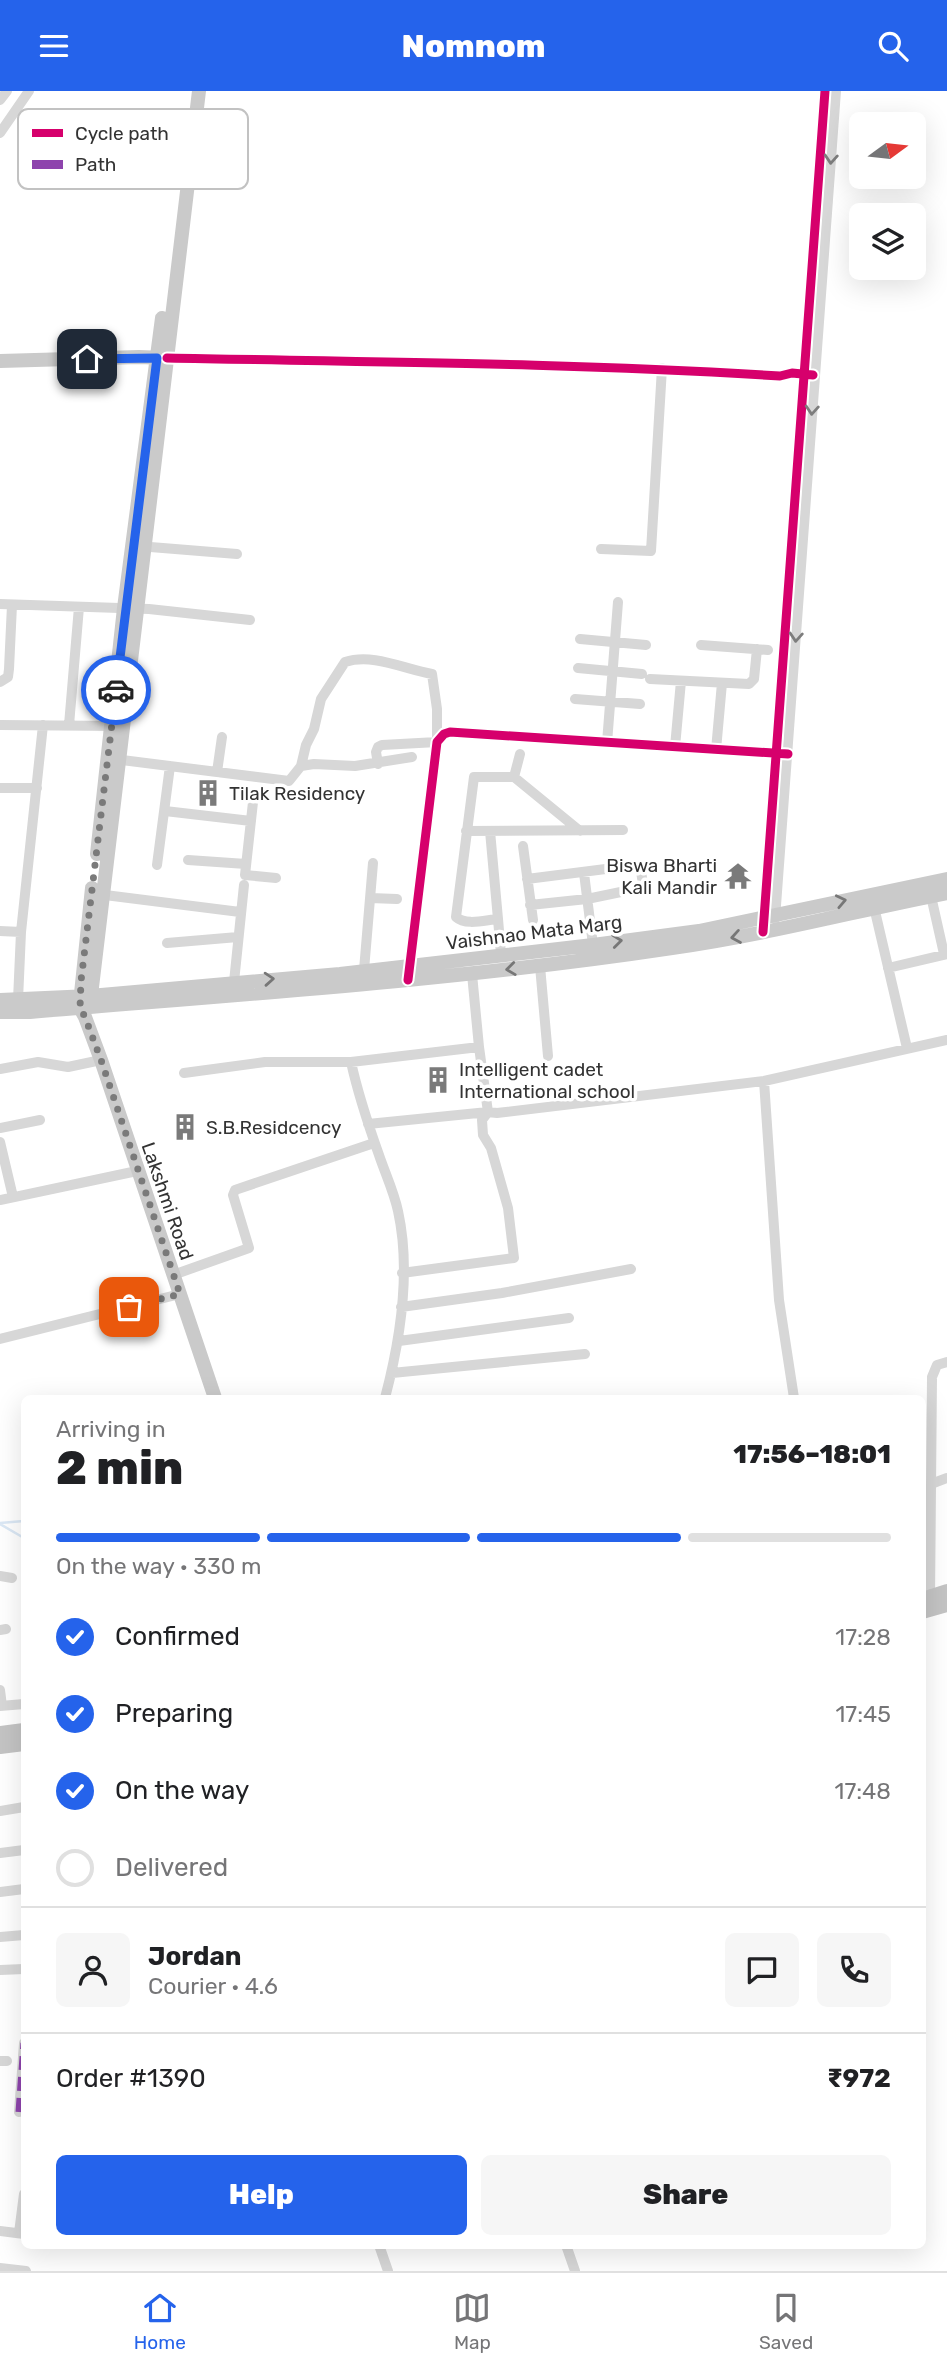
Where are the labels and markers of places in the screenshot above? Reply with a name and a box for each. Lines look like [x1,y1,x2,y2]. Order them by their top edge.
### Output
pin [57,329,117,389]
building icon: Tilak Residency [193,778,223,808]
place label: Tilak Residency [229,782,365,805]
place label: Biswa Bharti Kali Mandir [606,854,718,899]
temple icon: Biswa Bharti Kali Mandir [723,861,753,891]
place label: Intelligent cadet International school [459,1058,635,1103]
building icon: Intelligent cadet International school [423,1065,453,1095]
building icon: S.B.Residcency [170,1112,200,1142]
place label: S.B.Residcency [206,1116,342,1139]
pin [99,1277,159,1337]

